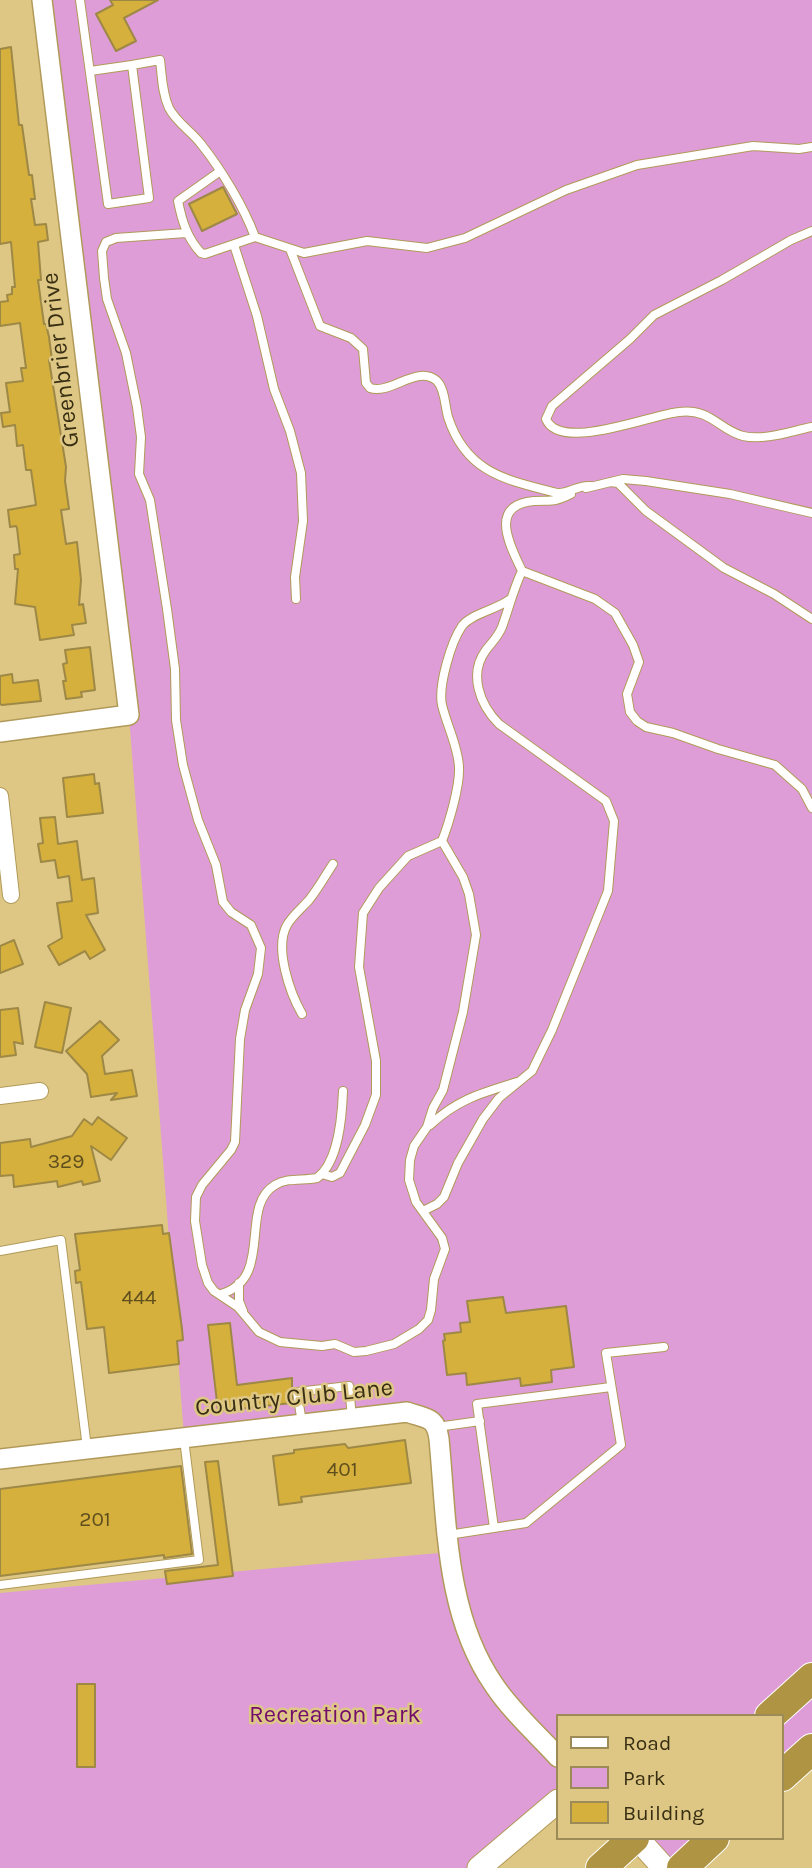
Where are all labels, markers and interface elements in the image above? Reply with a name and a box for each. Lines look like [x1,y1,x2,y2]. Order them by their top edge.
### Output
street label: Greenbrier Drive [36,271,86,449]
house number: 329 [48,1149,84,1175]
house number: 444 [121,1285,157,1311]
street label: Country Club Lane [194,1373,394,1423]
house number: 401 [326,1457,358,1483]
house number: 201 [79,1507,111,1533]
park label: Recreation Park [249,1701,421,1729]
legend [556,1714,784,1840]
text: Road [623,1731,671,1755]
text: Park [623,1766,666,1790]
text: Building [623,1801,704,1825]

